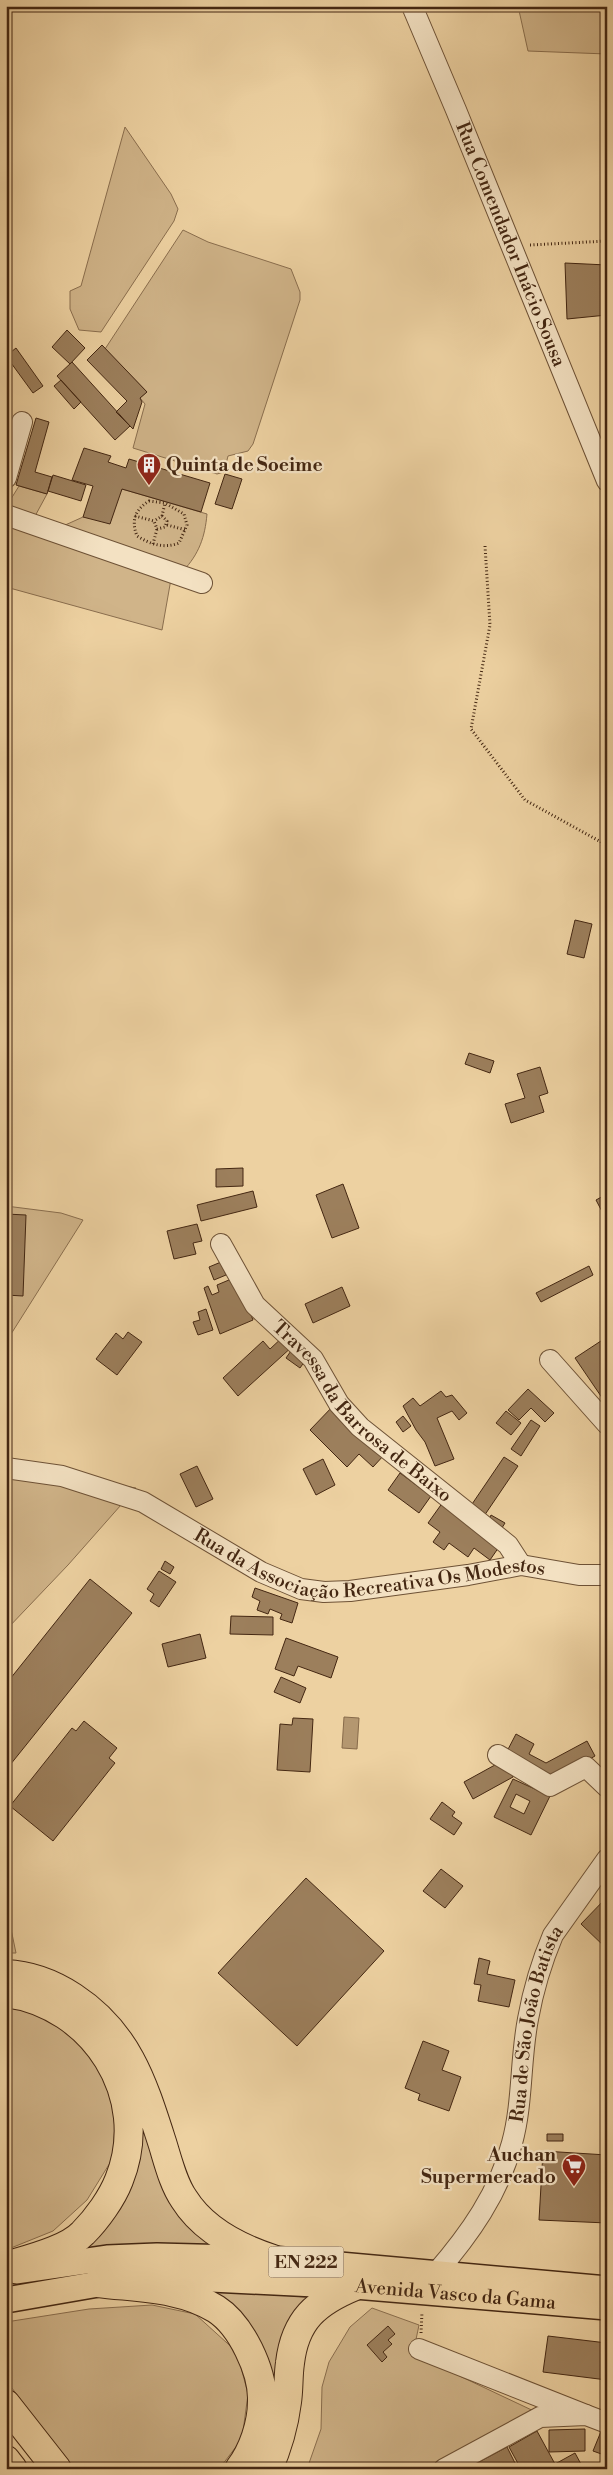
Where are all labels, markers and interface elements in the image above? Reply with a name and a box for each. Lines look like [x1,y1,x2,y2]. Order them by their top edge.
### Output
street label: Rua Comendador Inácio Sousa [450,119,571,371]
building icon: Quinta de Soeime [136,452,162,486]
place label: Quinta de Soeime [166,453,323,477]
street label: Travessa da Barrosa de Baixo [267,1315,457,1508]
street label: Rua da Associação Recreativa Os Modestos [190,1523,547,1605]
street label: Rua de São João Batista [505,1920,569,2124]
place label: Auchan Supermercado [421,2143,556,2189]
supermarket icon: Auchan Supermercado [561,2153,587,2187]
road number: EN 222 [268,2246,344,2278]
street label: Avenida Vasco da Gama [353,2274,557,2315]

